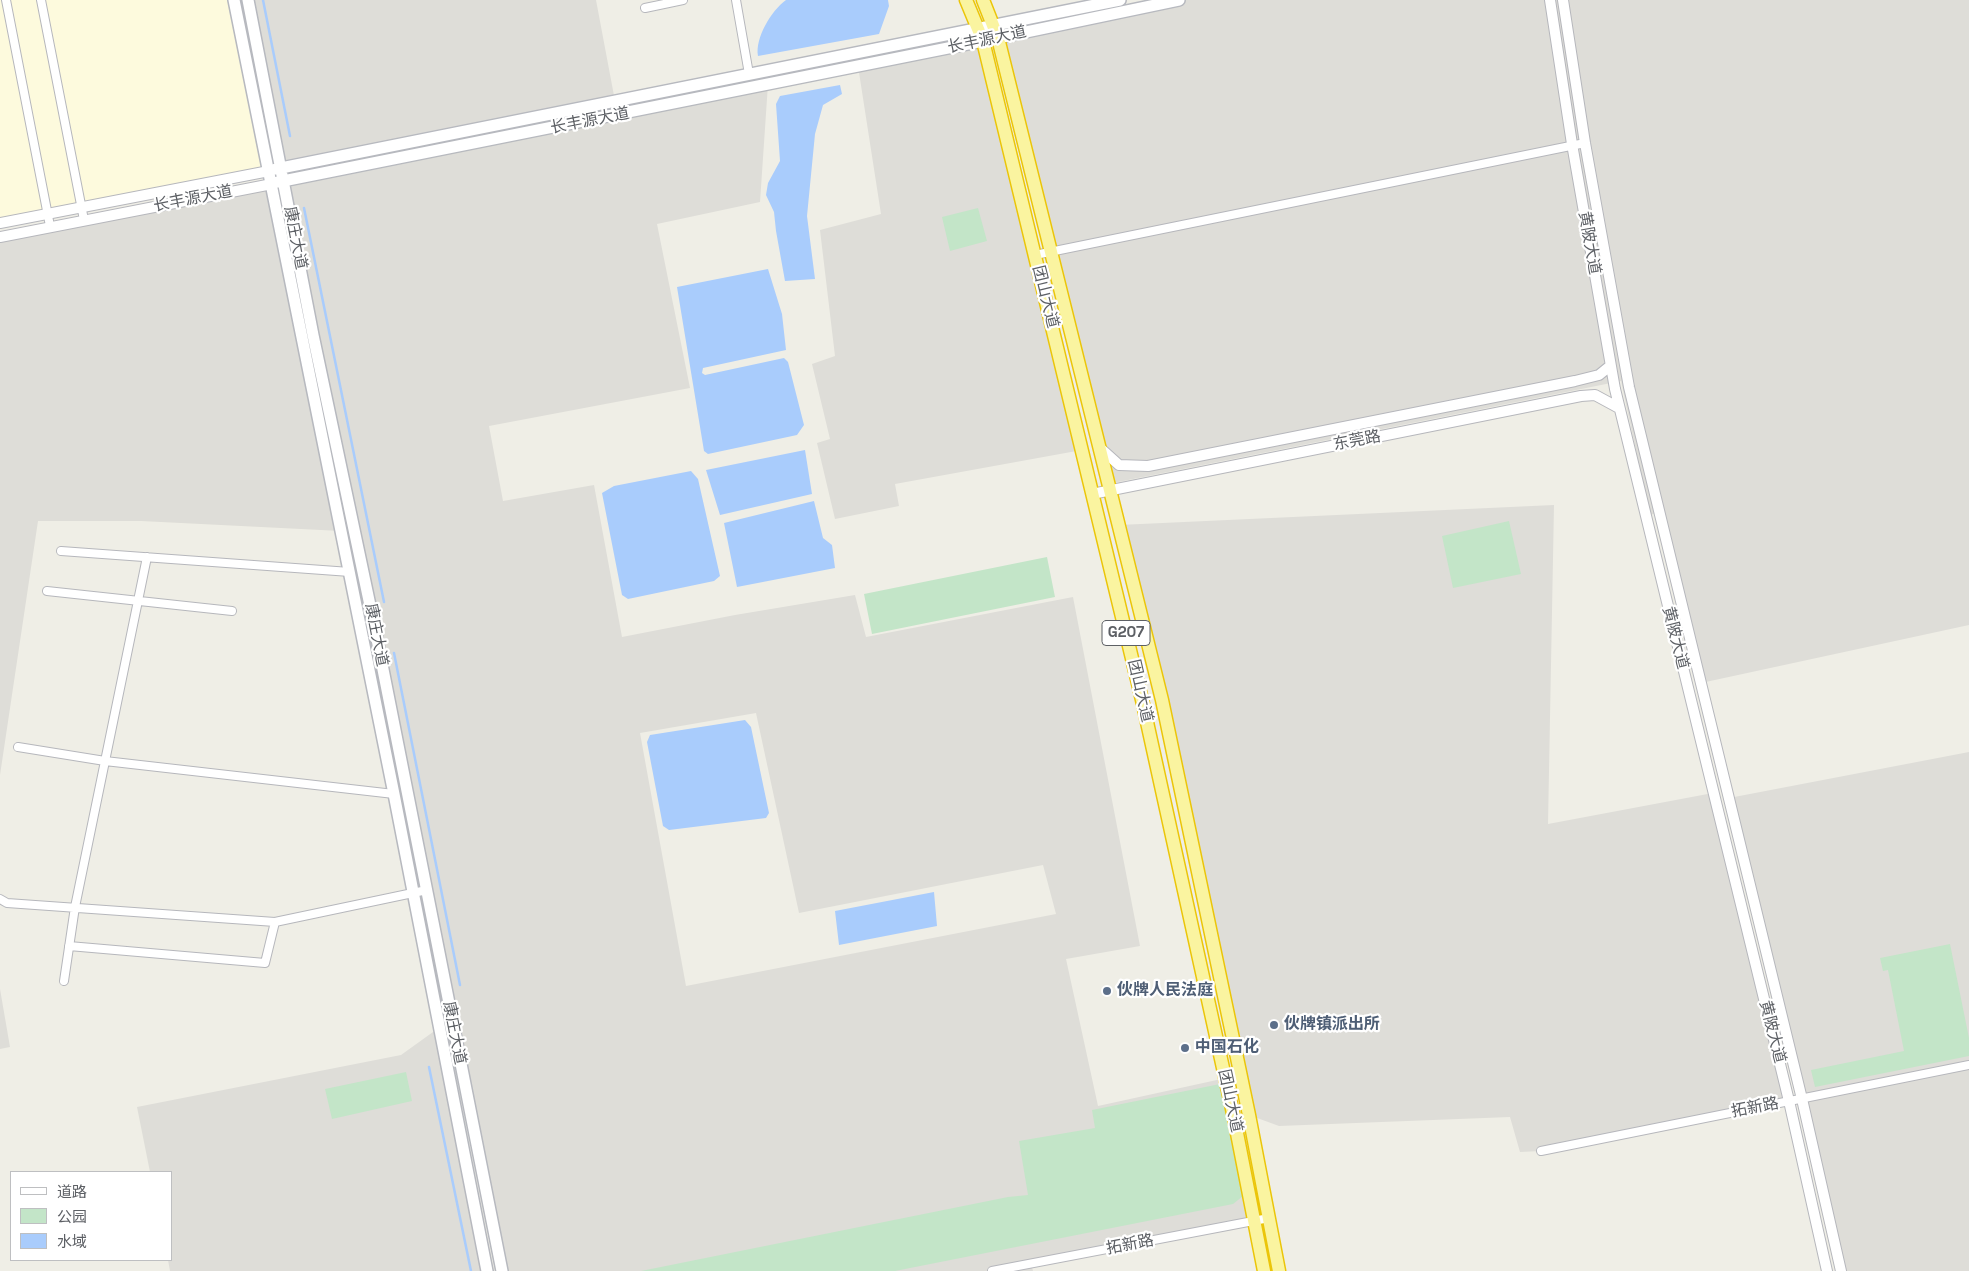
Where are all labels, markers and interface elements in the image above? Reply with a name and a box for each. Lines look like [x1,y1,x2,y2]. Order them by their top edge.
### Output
street label: 长丰源大道 [946,22,1028,58]
street label: 长丰源大道 [549,104,631,138]
street label: 长丰源大道 [152,182,234,216]
street label: 康庄大道 [279,205,311,271]
street label: 黄陂大道 [1574,210,1604,276]
street label: 团山大道 [1028,264,1062,330]
street label: 东莞路 [1332,427,1382,455]
street label: 康庄大道 [360,602,392,668]
street label: 黄陂大道 [1658,605,1692,671]
road number: G207 [1102,620,1150,646]
street label: 团山大道 [1123,658,1157,724]
place label: 伙牌人民法庭 [1117,981,1213,1001]
marker: 伙牌人民法庭 [1101,985,1113,997]
street label: 黄陂大道 [1755,999,1789,1065]
street label: 康庄大道 [438,1000,470,1066]
place label: 伙牌镇派出所 [1284,1015,1380,1035]
marker: 伙牌镇派出所 [1268,1019,1280,1031]
place label: 中国石化 [1195,1038,1259,1058]
marker: 中国石化 [1179,1042,1191,1054]
street label: 团山大道 [1214,1068,1246,1134]
street label: 拓新路 [1730,1094,1780,1122]
legend [10,1171,172,1261]
text: 道路 [57,1182,87,1201]
text: 公园 [57,1207,87,1226]
street label: 拓新路 [1105,1231,1155,1259]
text: 水域 [57,1232,87,1251]

